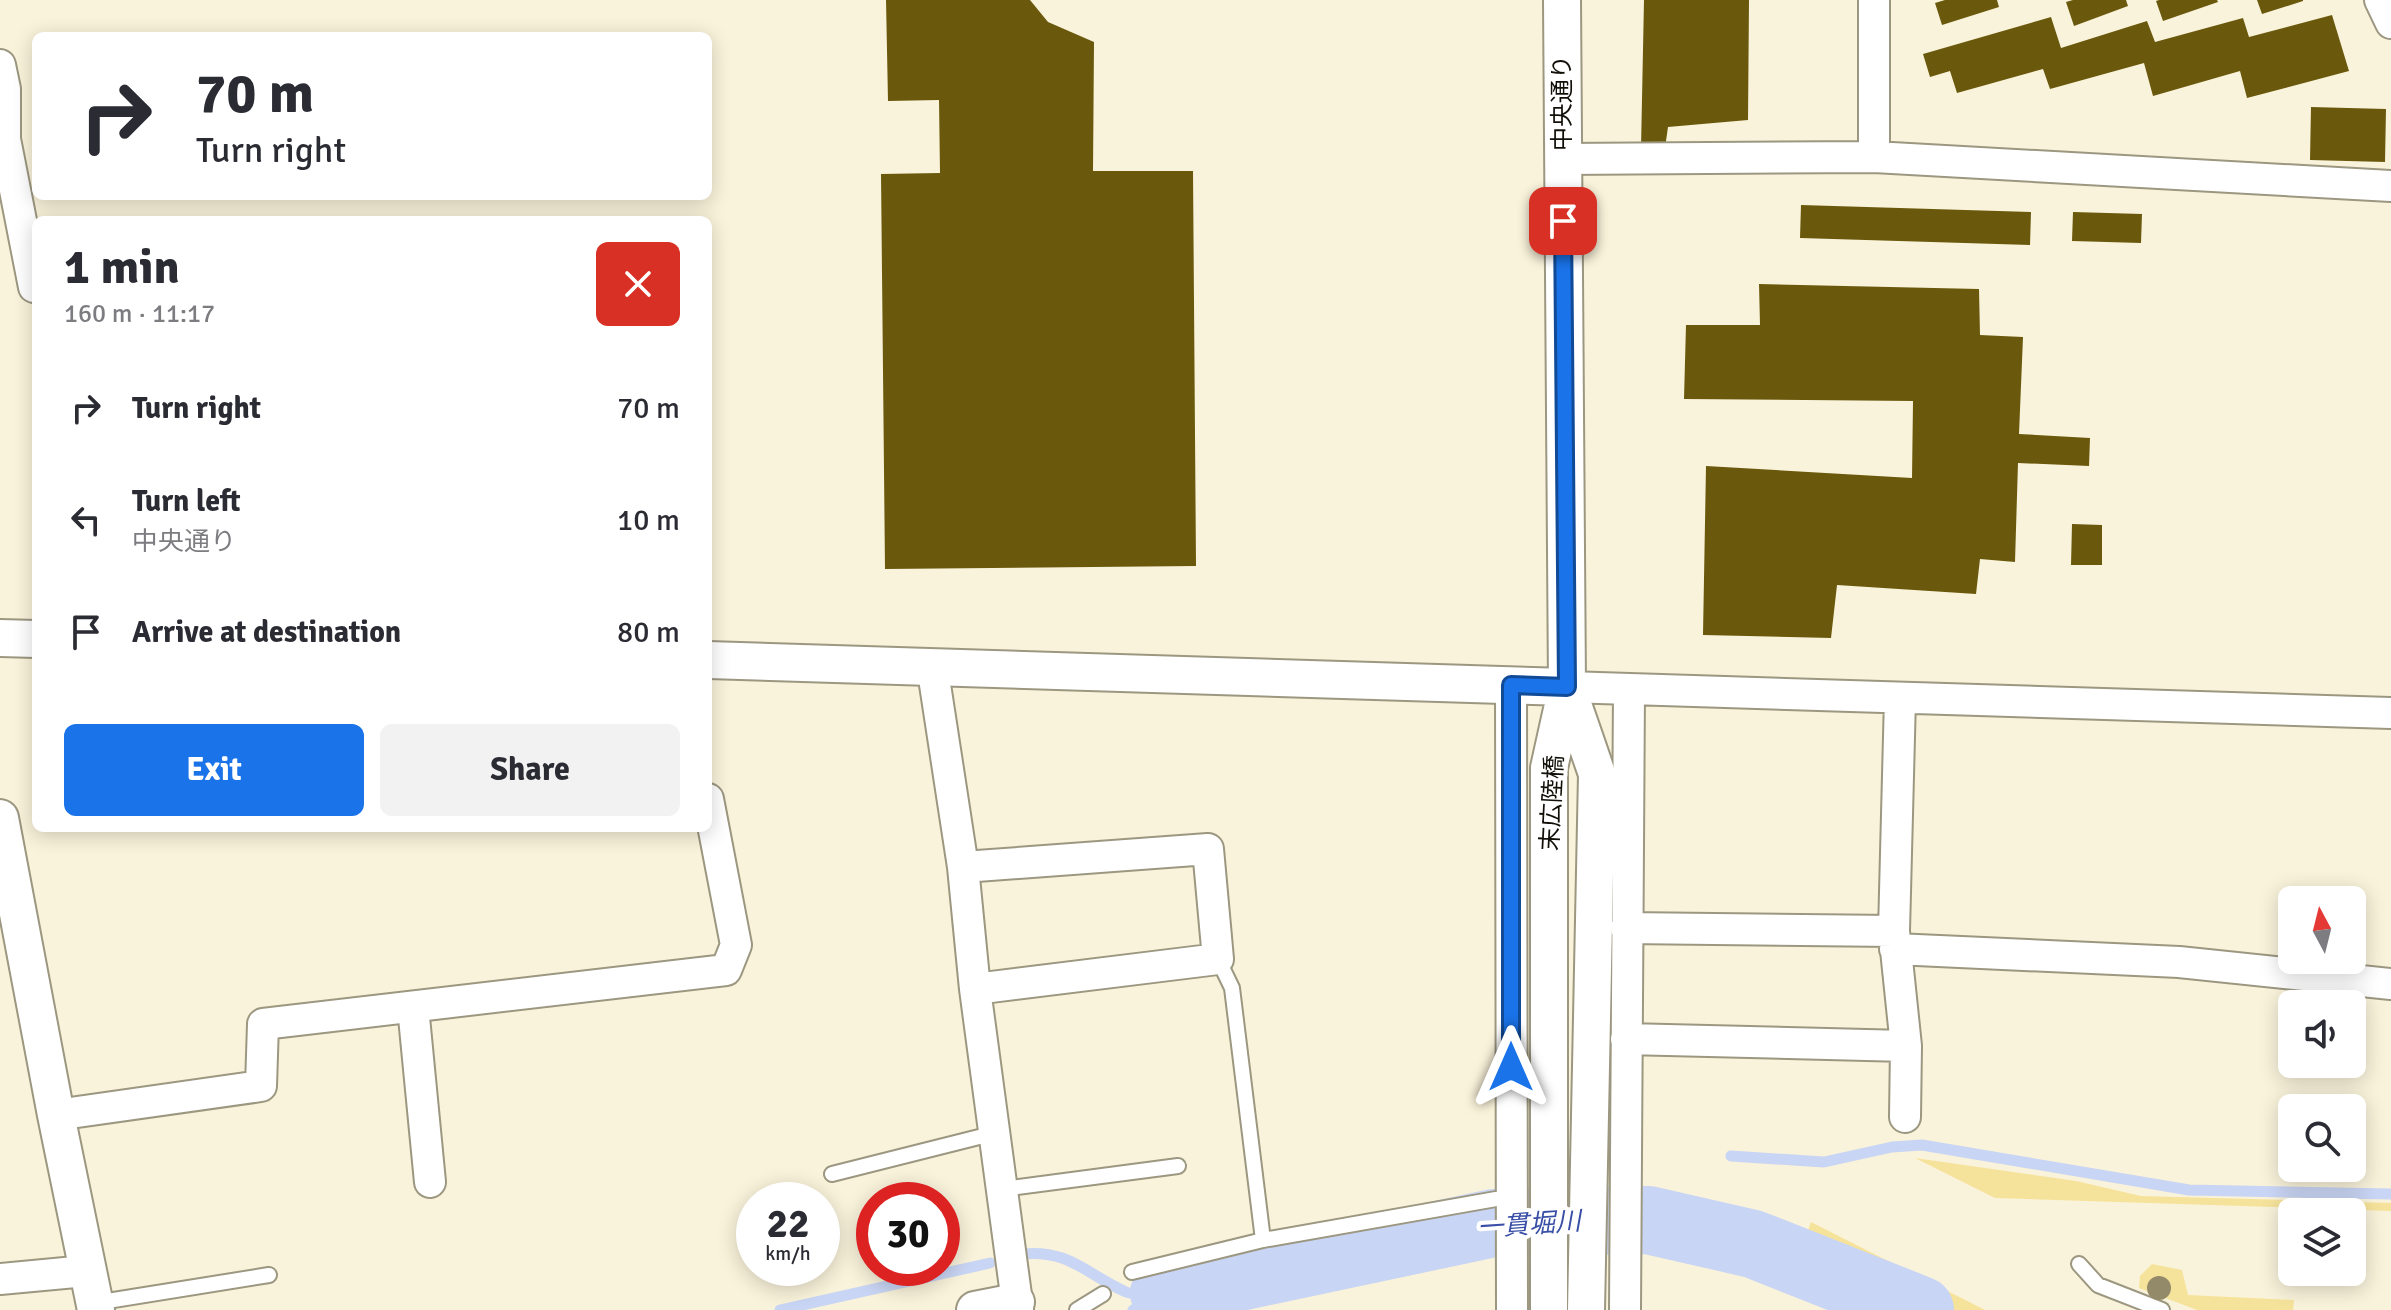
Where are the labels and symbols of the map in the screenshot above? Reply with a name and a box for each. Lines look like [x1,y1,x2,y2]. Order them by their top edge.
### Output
street label: 中央通り [1547,55,1577,151]
pin [1529,187,1597,255]
street label: 末広陸橋 [1535,754,1569,852]
north arrow [2278,886,2366,974]
position arrow [1469,1025,1553,1109]
speed limit sign: 30 [856,1182,960,1286]
water label: 一貫堀川 [1476,1205,1585,1245]

